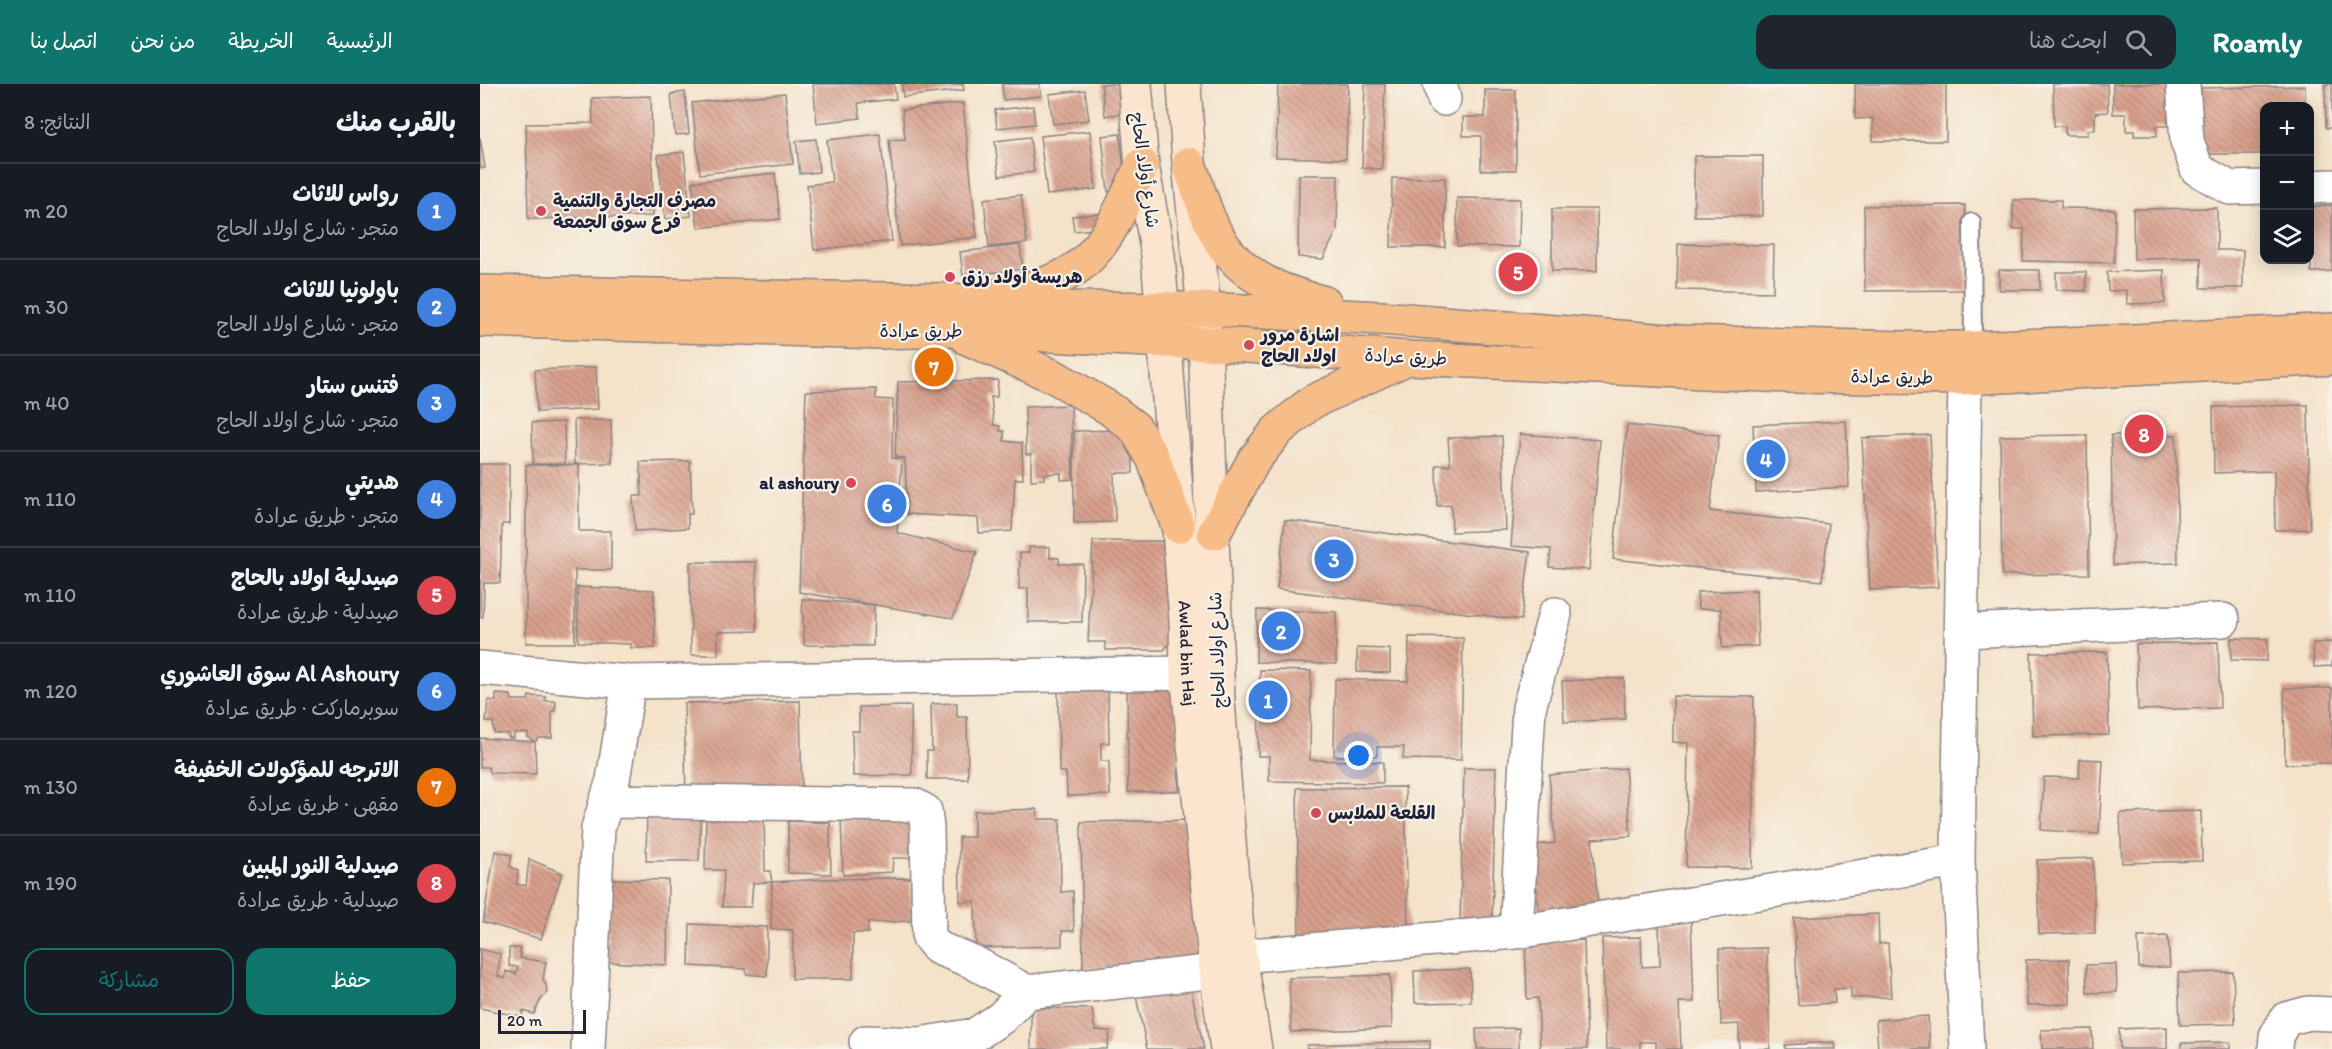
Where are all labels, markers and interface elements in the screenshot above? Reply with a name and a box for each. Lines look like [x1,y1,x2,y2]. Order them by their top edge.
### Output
search box [1756,15,2176,69]
text: Roamly [2212,25,2302,59]
icon: search [2122,26,2155,59]
text: ابحث هنا [2029,27,2107,54]
text: اتصل بنا [30,28,98,53]
text: من نحن [131,28,195,53]
text: الخريطة [228,28,294,53]
text: الرئيسية [327,28,393,53]
map controls [2260,102,2314,264]
button: + [2260,102,2314,156]
text: بالقرب منك [336,106,456,138]
text: النتائج: 8 [24,110,91,134]
street label: شارع أولاد الحاج [1125,111,1164,229]
button: − [2260,156,2314,210]
text: رواس للاثاث [292,180,399,207]
place label: مصرف التجارة والتنمية فرع سوق الجمعة [553,190,716,234]
text: 20 m [24,199,68,223]
text: 1 [432,199,441,223]
marker: مصرف التجارة والتنمية فرع سوق الجمعة [534,204,548,218]
button: layers [2260,210,2314,264]
text: متجر · شارع اولاد الحاج [217,216,399,240]
pin: 5 [1498,250,1538,294]
place label: هريسة أولاد رزق [962,266,1083,288]
marker: هريسة أولاد رزق [943,270,957,284]
text: باولونيا للاثاث [284,276,399,303]
text: 30 m [24,295,69,319]
text: 2 [431,295,442,319]
text: متجر · شارع اولاد الحاج [217,312,399,336]
street label: طريق عرادة [880,320,962,342]
place label: اشارة مرور اولاد الحاج [1259,324,1339,367]
marker: اشارة مرور اولاد الحاج [1242,338,1256,352]
pin: 7 [914,344,954,390]
street label: طريق عرادة [1364,344,1448,370]
street label: طريق عرادة [1850,365,1934,389]
text: فتنس ستار [308,372,399,399]
text: 40 m [24,391,70,415]
text: 3 [431,391,442,415]
text: متجر · شارع اولاد الحاج [217,408,399,432]
pin: 8 [2124,412,2164,456]
pin: 4 [1746,436,1786,482]
text: هديتي [345,468,399,495]
place label: al ashoury [759,472,840,494]
marker: al ashoury [844,476,858,490]
pin: 6 [868,482,906,526]
text: 110 m [24,487,76,511]
text: 4 [430,487,443,511]
text: متجر · طريق عرادة [254,504,399,528]
pin: 3 [1314,536,1354,582]
text: صيدلية اولاد بالحاج [231,564,399,591]
text: 110 m [24,583,76,607]
text: 5 [431,583,442,607]
street label: شارع اولاد الحاج [1204,591,1231,709]
text: صيدلية · طريق عرادة [237,600,399,624]
street label: Awlad bin Haj [1173,600,1201,707]
pin: 2 [1262,608,1300,654]
text: Al Ashoury سوق العاشوري [160,660,399,687]
pin: 1 [1248,678,1288,722]
text: 120 m [24,679,77,703]
text: 6 [431,679,442,703]
text: سوبرماركت · طريق عرادة [205,696,399,720]
your location [1344,741,1373,770]
text: الاترجه للمؤكولات الخفيفة [174,756,399,783]
text: 130 m [24,775,78,799]
text: 7 [432,775,441,799]
text: مقهى · طريق عرادة [247,792,399,816]
place label: القلعة للملابس [1328,802,1435,824]
marker: القلعة للملابس [1309,806,1323,820]
text: صيدلية النور المبين [242,852,399,879]
text: 190 m [24,871,77,895]
text: 8 [431,871,442,895]
text: صيدلية · طريق عرادة [237,888,399,912]
button: مشاركة [24,948,234,1015]
button: حفظ [246,948,456,1015]
scale bar [498,1007,586,1034]
text: 20 m [507,1011,542,1030]

